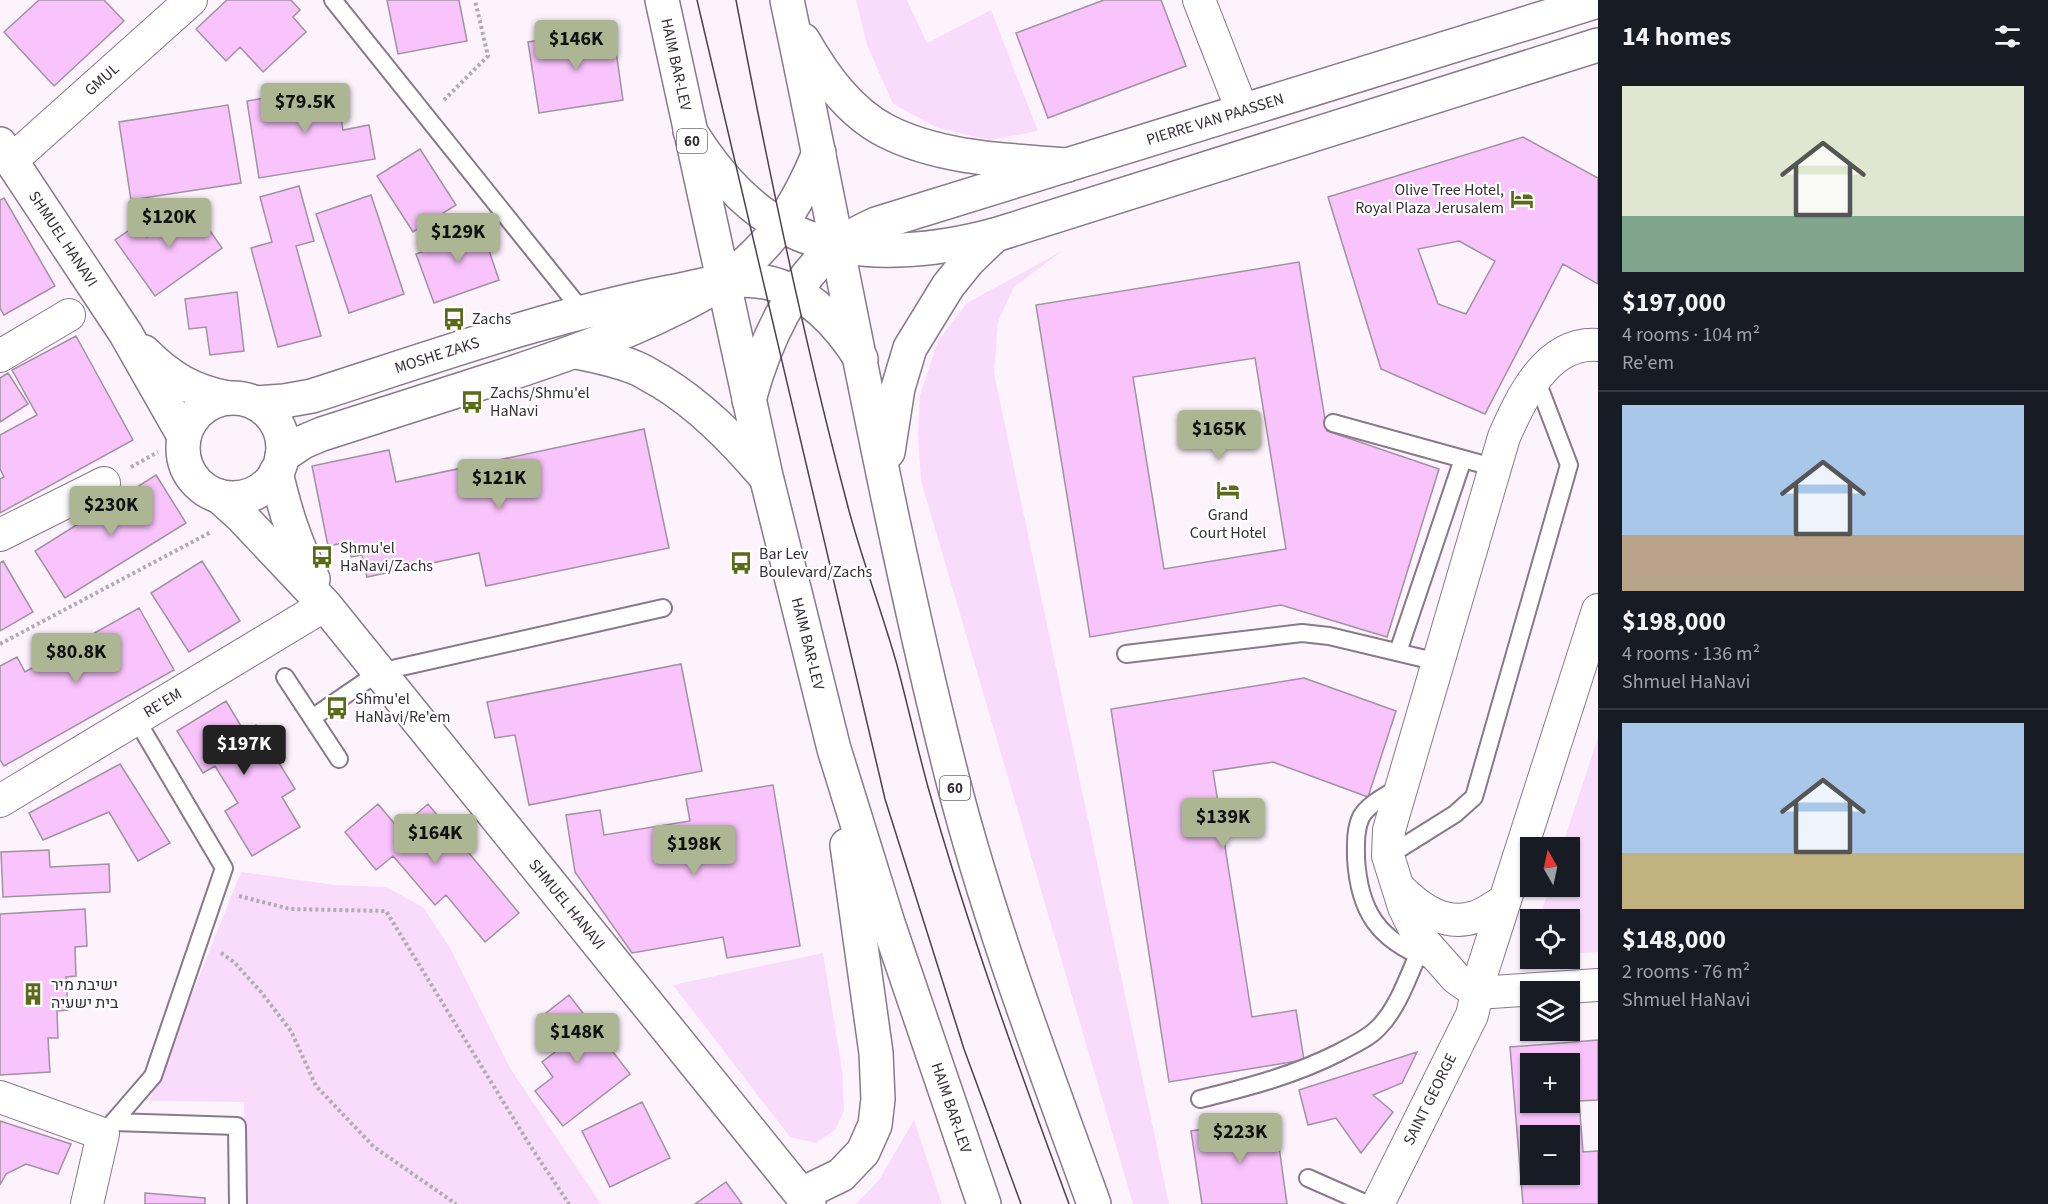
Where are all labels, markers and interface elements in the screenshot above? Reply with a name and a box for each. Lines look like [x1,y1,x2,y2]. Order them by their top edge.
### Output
street label: HAIM BAR-LEV [655,16,697,114]
text: 14 homes [1622,18,1731,55]
pin: $146K [534,20,618,71]
icon: filters [1991,20,2024,53]
text: $146K [549,25,603,53]
street label: GMUL [80,58,124,101]
pin: $79.5K [256,83,354,134]
text: $79.5K [275,88,335,116]
street label: PIERRE VAN PAASSEN [1143,88,1287,151]
icon: home [1769,125,1877,233]
road number: 60 [677,129,707,153]
place label: Olive Tree Hotel, Royal Plaza Jerusalem [1355,179,1504,219]
hotel icon: Olive Tree Hotel, Royal Plaza Jerusalem [1509,186,1535,212]
street label: SHMUEL HANAVI [23,187,103,291]
pin: $120K [127,198,211,249]
text: $120K [142,203,196,231]
pin: $129K [416,213,500,264]
text: $129K [431,218,485,246]
text: $197,000 [1622,284,1726,321]
bus stop icon: Zachs [441,306,467,332]
place label: Zachs [472,308,511,330]
text: 4 rooms · 104 m² [1622,321,1760,349]
street label: MOSHE ZAKS [392,332,482,379]
text: Re'em [1622,349,1674,377]
place label: Zachs/Shmu'el HaNavi [490,382,589,422]
bus stop icon: Zachs/Shmu'el HaNavi [459,389,485,415]
pin: $165K [1177,410,1261,461]
text: $165K [1192,415,1246,443]
icon: home [1769,444,1877,552]
pin: $121K [457,459,541,510]
text: $121K [472,464,526,492]
hotel icon: Grand Court Hotel [1215,477,1241,503]
pin: $230K [69,486,153,537]
text: $230K [84,491,138,519]
place label: Grand Court Hotel [1190,504,1266,544]
place label: Shmu'el HaNavi/Zachs [340,537,433,577]
place label: Bar Lev Boulevard/Zachs [759,543,872,583]
bus stop icon: Shmu'el HaNavi/Zachs [309,544,335,570]
bus stop icon: Bar Lev Boulevard/Zachs [728,550,754,576]
street label: HAIM BAR-LEV [786,595,830,693]
text: $198,000 [1622,603,1726,640]
pin: $80.8K [27,633,125,684]
text: $80.8K [46,638,106,666]
text: 4 rooms · 136 m² [1622,640,1760,668]
text: Shmuel HaNavi [1622,668,1750,696]
street label: RE'EM [139,683,186,723]
place label: Shmu'el HaNavi/Re'em [355,688,451,728]
bus stop icon: Shmu'el HaNavi/Re'em [324,695,350,721]
pin: $197K [202,725,286,776]
text: $197K [217,730,271,758]
icon: home [1769,762,1877,870]
road number: 60 [940,776,970,800]
pin: $139K [1181,798,1265,849]
text: $139K [1196,803,1250,831]
pin: $164K [393,814,477,865]
text: $164K [408,819,462,847]
pin: $198K [652,825,736,876]
text: $198K [667,830,721,858]
north arrow [1520,837,1580,897]
map controls [1520,837,1580,1185]
street label: SHMUEL HANAVI [524,854,610,954]
button: locate [1520,909,1580,969]
text: $148,000 [1622,921,1726,958]
text: 2 rooms · 76 m² [1622,958,1750,986]
place label: ישיבת מיר בית ישעיה [51,974,119,1014]
building icon: ישיבת מיר בית ישעיה [20,981,46,1007]
button: layers [1520,981,1580,1041]
text: Shmuel HaNavi [1622,986,1750,1014]
pin: $148K [535,1013,619,1064]
text: $148K [550,1018,604,1046]
street label: SAINT GEORGE [1398,1050,1462,1149]
button: + [1520,1053,1580,1113]
street label: HAIM BAR-LEV [925,1060,977,1157]
pin: $223K [1198,1113,1282,1164]
text: $223K [1213,1118,1267,1146]
button: − [1520,1125,1580,1185]

